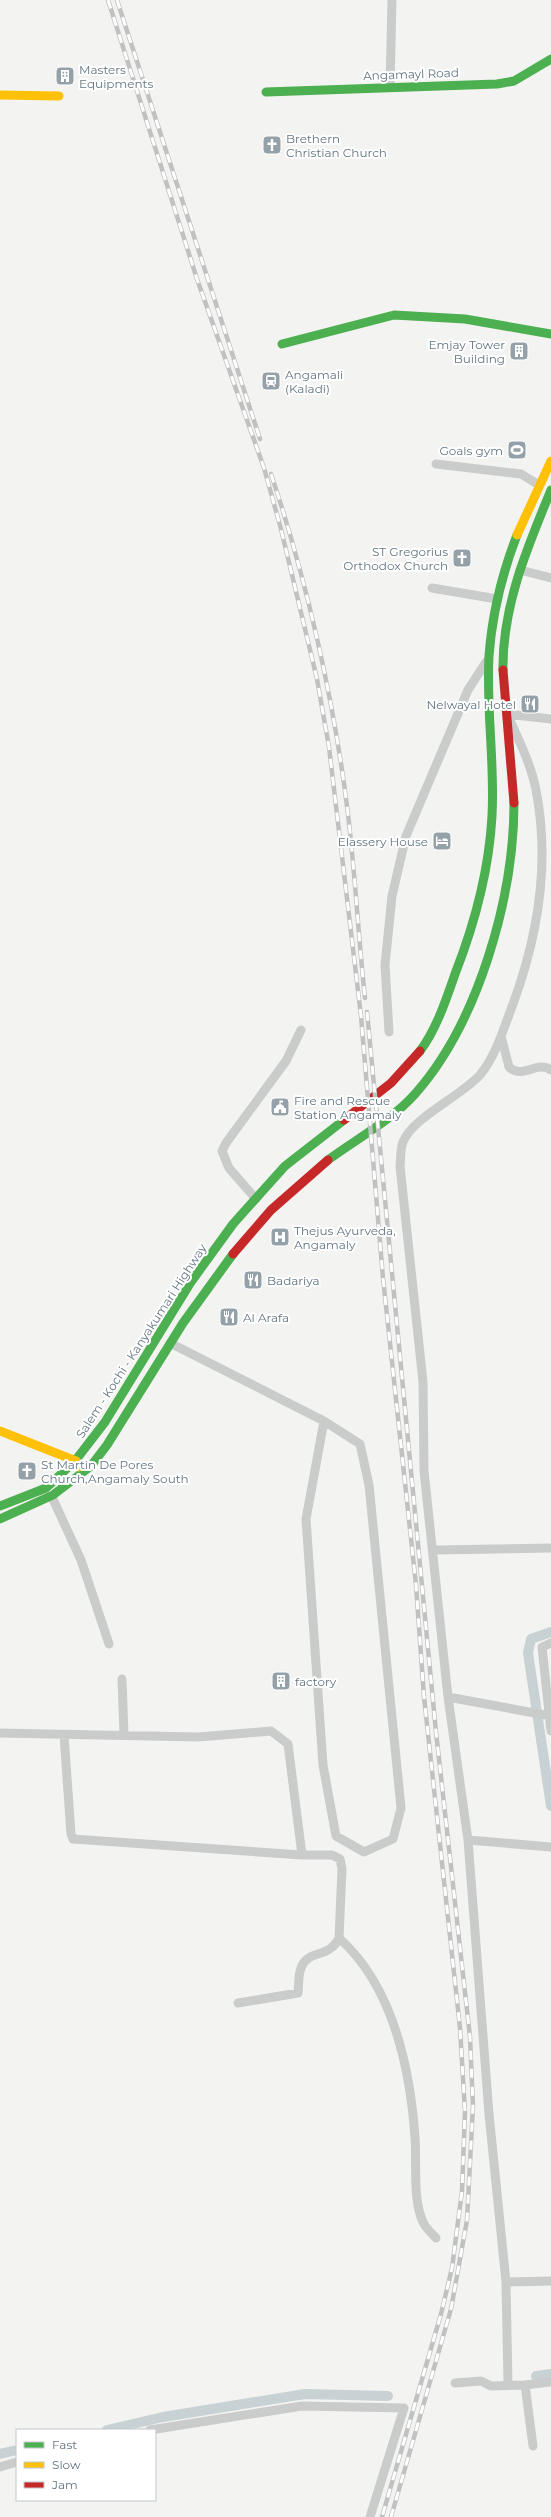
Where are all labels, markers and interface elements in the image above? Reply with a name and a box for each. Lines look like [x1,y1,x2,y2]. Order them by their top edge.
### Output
place label: Masters Equipments [79,62,153,91]
building icon: Masters Equipments [54,65,76,87]
street label: Angamayl Road [363,65,459,83]
place label: Brethern Christian Church [286,131,387,160]
church icon: Brethern Christian Church [261,134,283,156]
place label: Emjay Tower Building [428,337,505,366]
building icon: Emjay Tower Building [508,340,530,362]
place label: Angamali (Kaladi) [285,367,343,396]
station icon: Angamali (Kaladi) [260,370,282,392]
sports icon: Goals gym [506,439,528,461]
place label: Goals gym [440,443,503,458]
place label: ST Gregorius Orthodox Church [343,544,448,573]
church icon: ST Gregorius Orthodox Church [451,547,473,569]
restaurant icon: Nelwayal Hotel [519,693,541,715]
place label: Nelwayal Hotel [426,697,516,712]
hotel icon: Elassery House [431,830,453,852]
place label: Elassery House [338,834,428,849]
place label: Fire and Rescue Station Angamaly [294,1093,402,1122]
public building icon: Fire and Rescue Station Angamaly [269,1096,291,1118]
place label: Thejus Ayurveda, Angamaly [294,1223,396,1252]
hospital icon: Thejus Ayurveda, Angamaly [269,1226,291,1248]
street label: Salem - Kochi - Kanyakumari Highway [72,1241,210,1441]
restaurant icon: Badariya [242,1269,264,1291]
place label: Badariya [267,1273,320,1288]
restaurant icon: Al Arafa [218,1306,240,1328]
place label: Al Arafa [243,1310,289,1325]
place label: St Martin De Pores Church,Angamaly South [41,1457,189,1486]
church icon: St Martin De Pores Church,Angamaly South [16,1460,38,1482]
building icon: factory [270,1670,292,1692]
place label: factory [295,1674,337,1689]
legend [16,2429,156,2501]
text: Fast [52,2437,77,2452]
text: Slow [52,2457,81,2472]
text: Jam [51,2477,78,2492]

